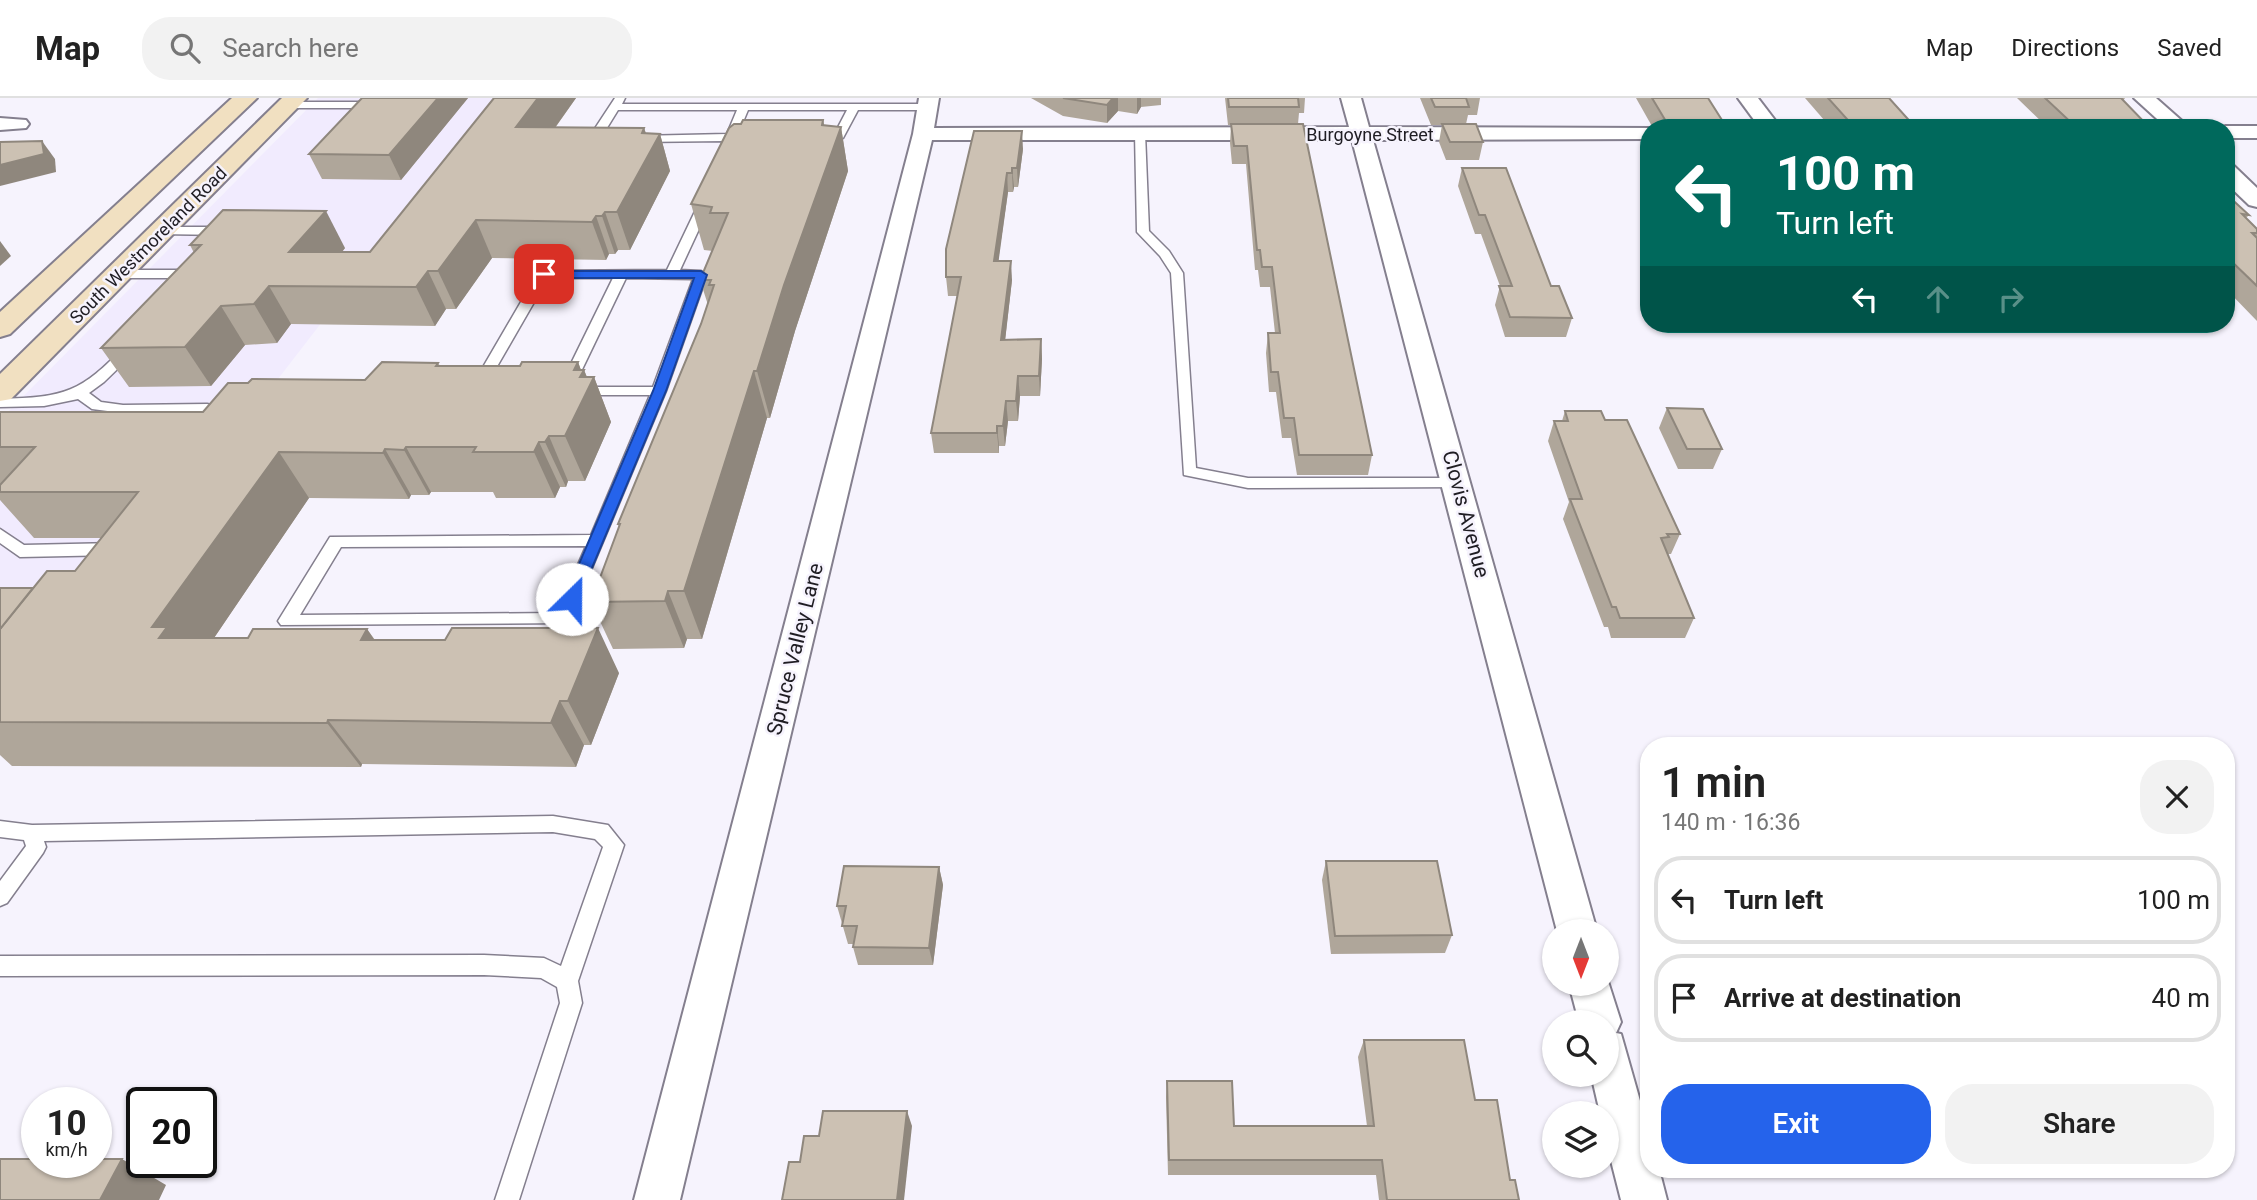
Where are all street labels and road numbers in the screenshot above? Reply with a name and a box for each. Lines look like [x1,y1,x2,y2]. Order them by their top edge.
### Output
street label: Burgoyne Street [1306,124,1434,145]
street label: South Westmoreland Road [65,162,231,328]
street label: Clovis Avenue [1438,448,1494,580]
street label: Spruce Valley Lane [762,560,828,738]

